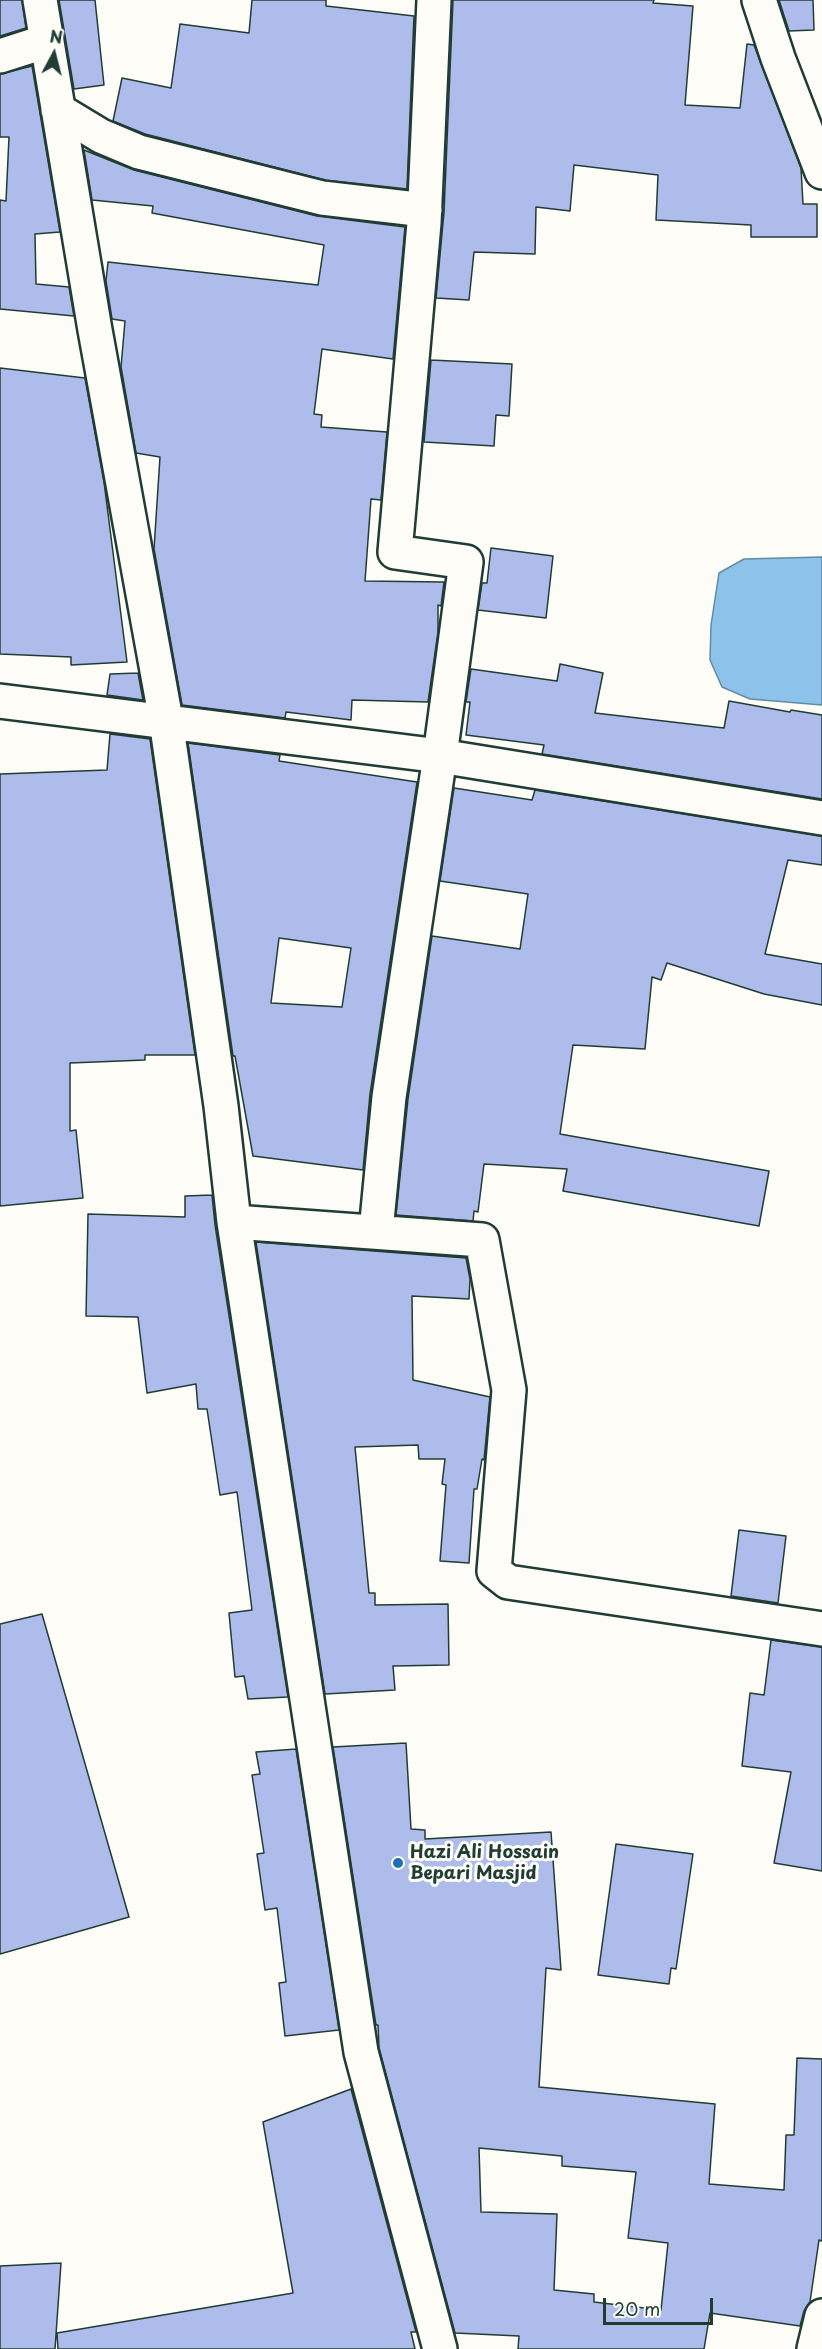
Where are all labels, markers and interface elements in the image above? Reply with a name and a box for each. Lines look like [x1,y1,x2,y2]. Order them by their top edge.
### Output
text: N [48,23,64,49]
north arrow [24,24,84,84]
place label: Hazi Ali Hossain Bepari Masjid [410,1842,559,1884]
marker: Hazi Ali Hossain Bepari Masjid [391,1856,405,1870]
scale bar [606,2286,716,2324]
text: 20 m [614,2295,660,2322]

